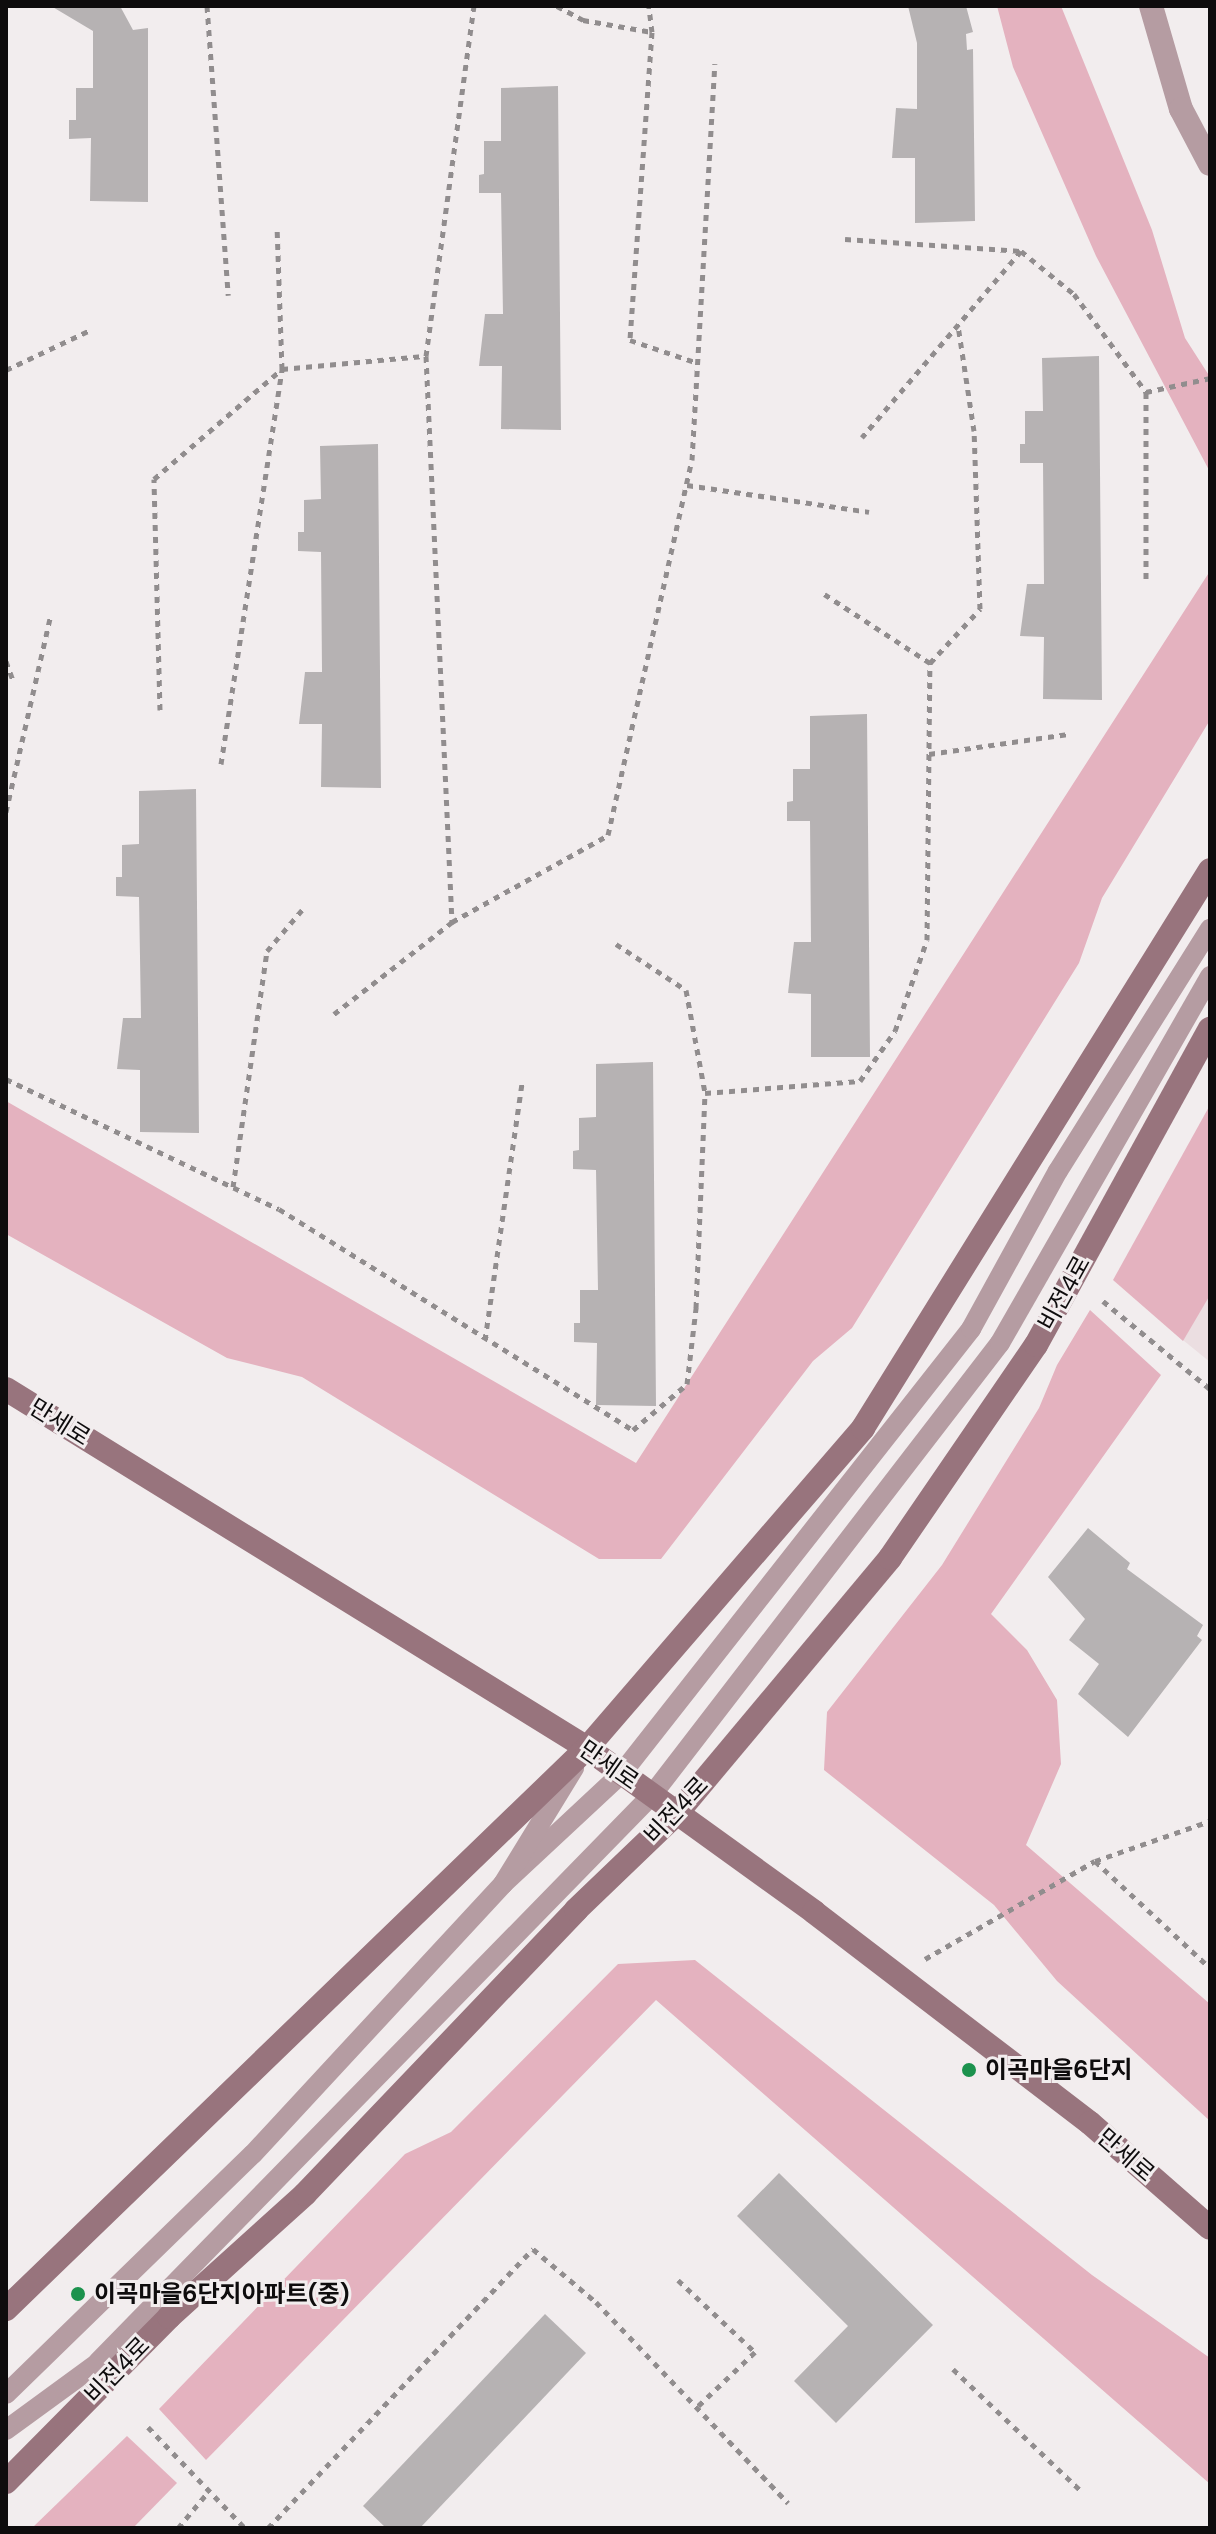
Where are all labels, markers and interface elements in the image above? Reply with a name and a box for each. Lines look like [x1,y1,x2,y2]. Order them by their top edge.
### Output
street label: 비전4로 [1032,1251,1096,1335]
street label: 만세로 [24,1392,96,1452]
street label: 만세로 [574,1734,644,1796]
street label: 비전4로 [638,1771,714,1849]
place label: 이곡마을6단지 [985,2056,1133,2084]
marker: 이곡마을6단지 [960,2061,978,2079]
street label: 만세로 [1092,2122,1160,2188]
place label: 이곡마을6단지아파트(중) [94,2280,349,2308]
marker: 이곡마을6단지아파트(중) [69,2285,87,2303]
street label: 비전4로 [79,2331,155,2409]

